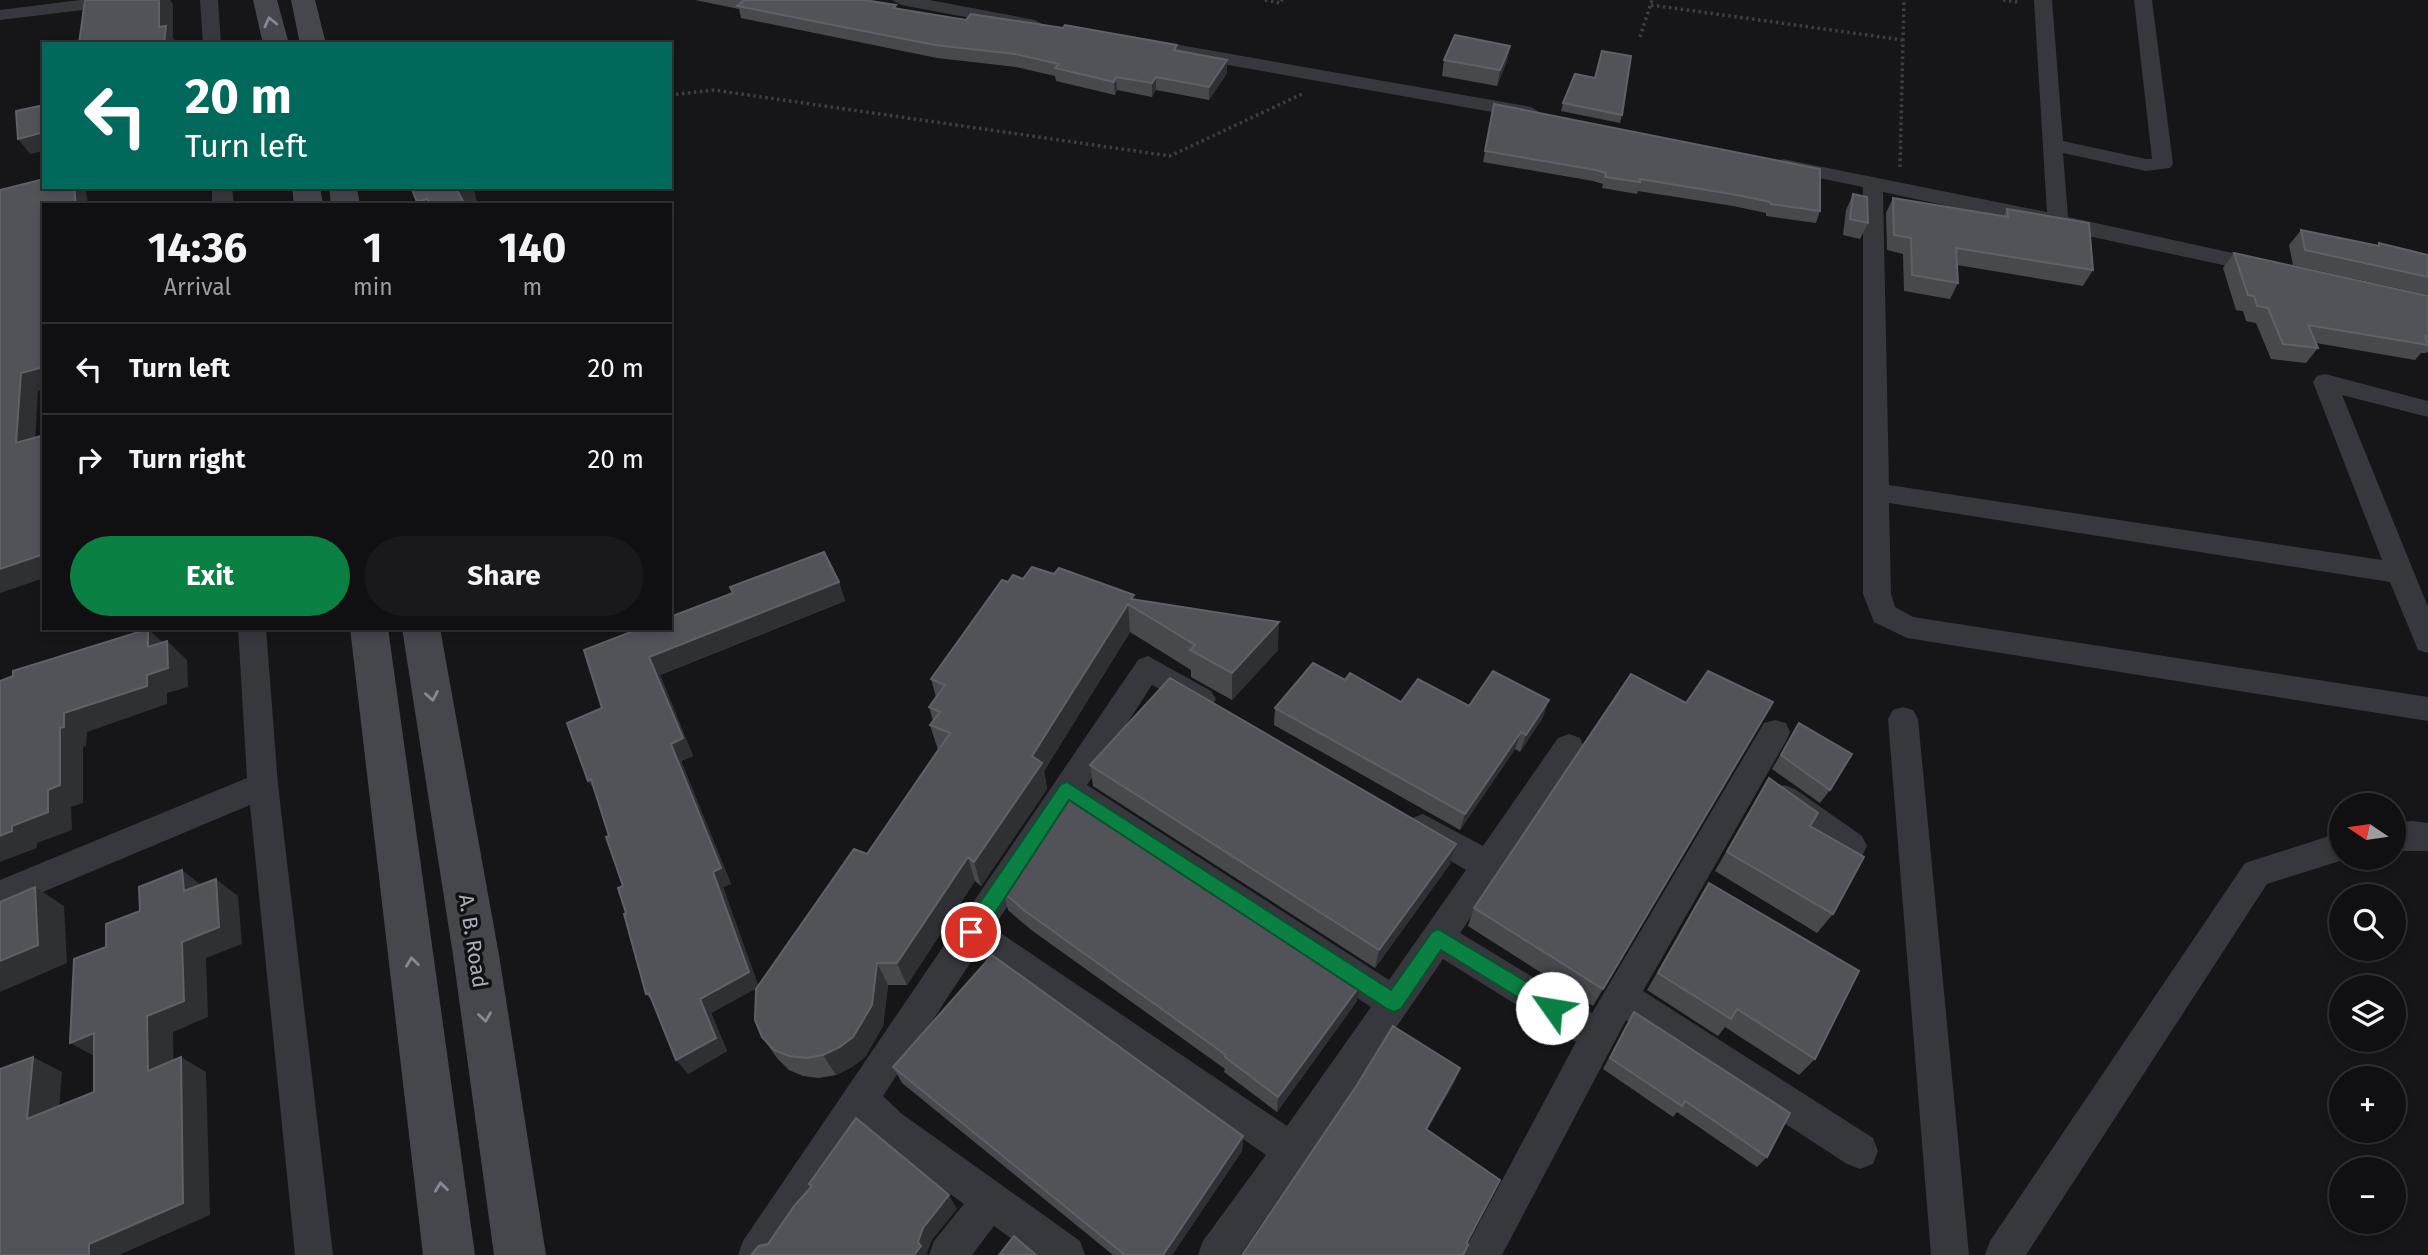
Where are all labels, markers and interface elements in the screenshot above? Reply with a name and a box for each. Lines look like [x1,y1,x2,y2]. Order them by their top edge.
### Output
one-way arrow [264,16,279,28]
text: 20 m [185,67,292,126]
icon: left [70,70,161,161]
text: Turn left [185,127,307,165]
text: 14:36 [148,223,247,273]
text: 1 [363,223,383,273]
text: 140 [498,223,566,273]
text: Arrival [164,273,231,301]
text: min [353,273,393,301]
text: m [522,273,542,301]
icon: left [70,350,108,388]
text: Turn left [129,353,230,384]
text: 20 m [587,353,644,384]
icon: right [70,441,108,479]
text: Turn right [129,444,246,475]
text: 20 m [587,444,644,475]
button: Exit [70,536,350,616]
button: Share [364,536,644,616]
one-way arrow [424,690,439,701]
north arrow [2329,793,2406,870]
map controls [2329,793,2406,1234]
button: search [2329,884,2406,961]
street label: A. B. Road [453,892,493,990]
pin [941,902,1001,962]
icon: arrive [952,913,990,951]
one-way arrow [405,956,420,967]
position arrow [1515,971,1589,1045]
button: layers [2329,975,2406,1052]
one-way arrow [477,1011,492,1023]
button: + [2329,1066,2406,1143]
button: − [2329,1157,2406,1234]
one-way arrow [433,1181,448,1193]

